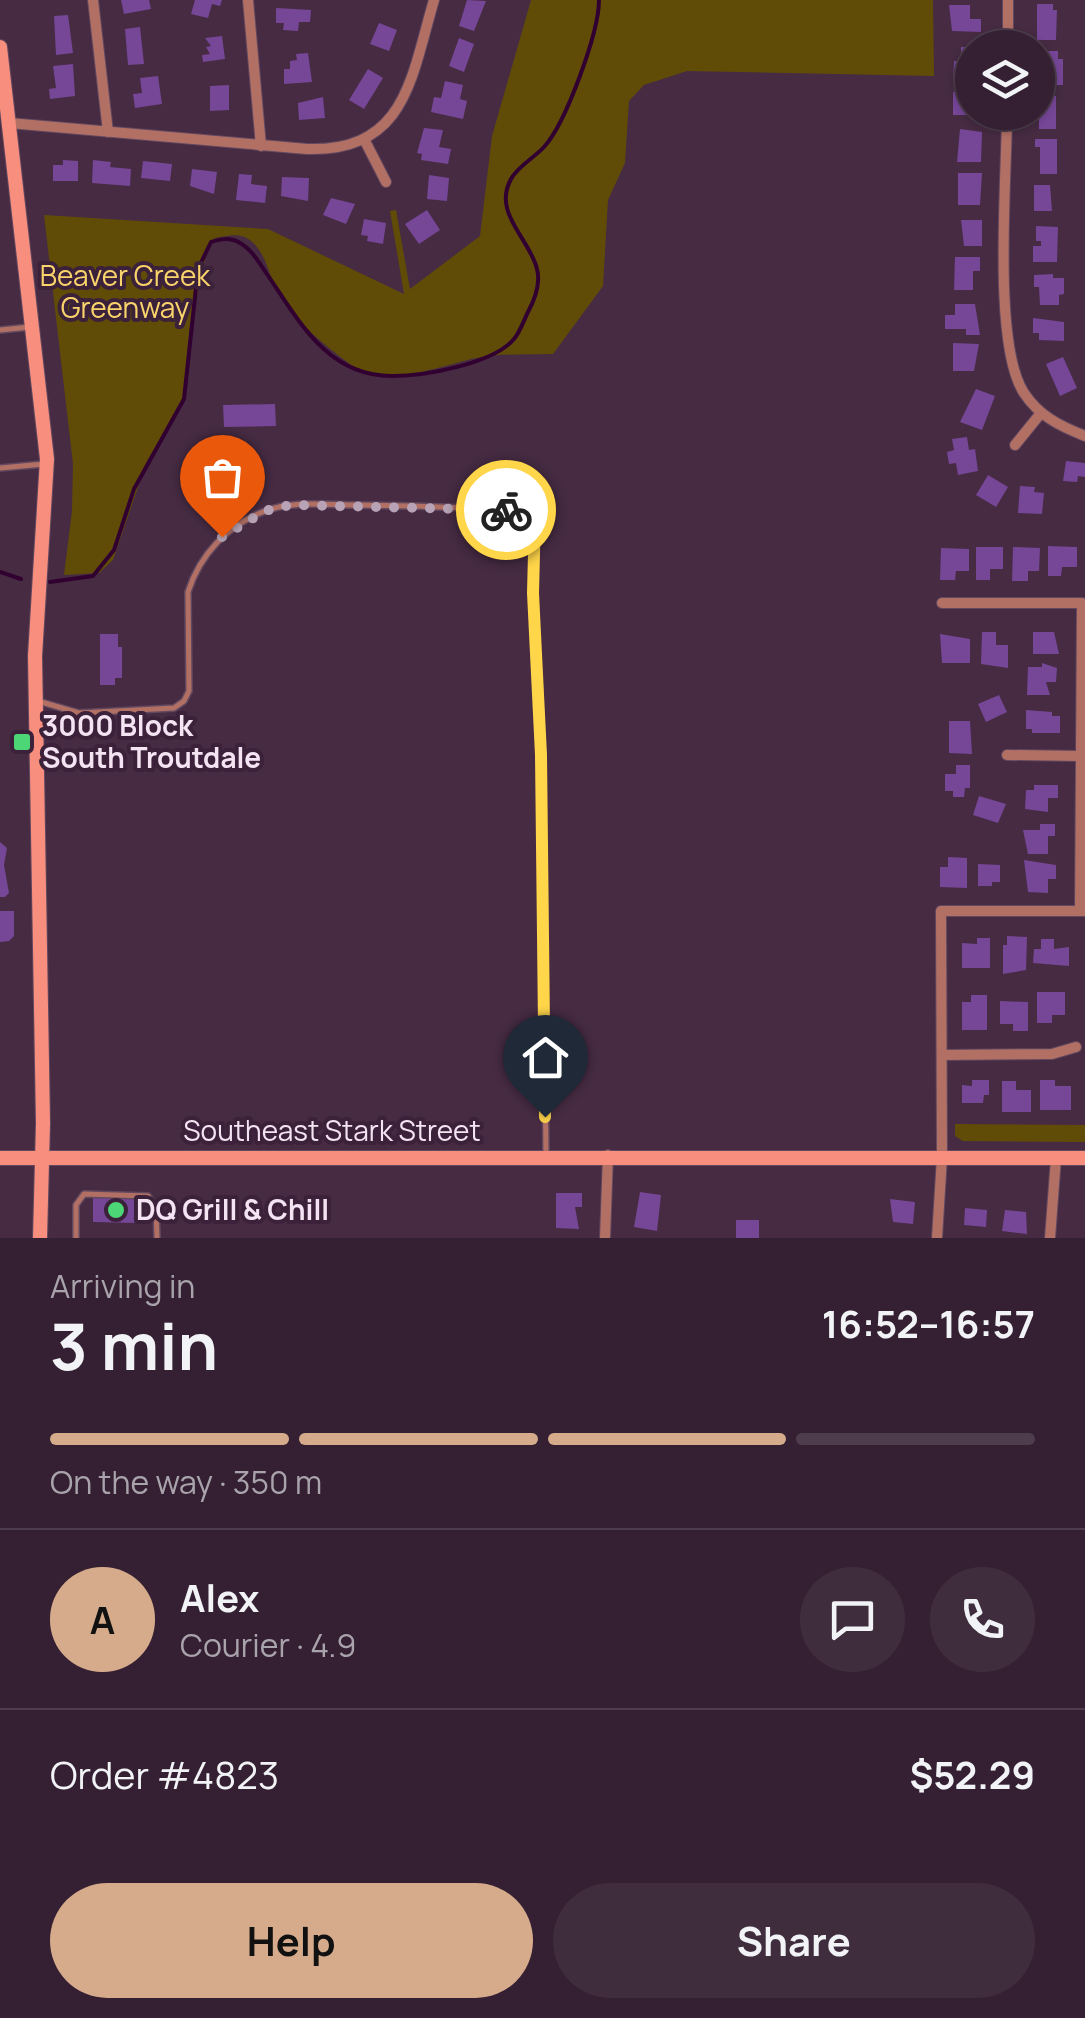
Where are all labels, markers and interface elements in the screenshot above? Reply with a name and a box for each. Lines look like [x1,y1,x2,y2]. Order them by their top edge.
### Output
map controls [955,30,1055,130]
button: layers [955,30,1055,130]
park label: Beaver Creek Greenway [40,256,211,326]
pin [180,435,265,538]
icon: bag [195,450,250,505]
courier [456,460,556,560]
icon: bike [479,483,534,538]
place label: 3000 Block South Troutdale [42,706,261,776]
marker: 3000 Block South Troutdale [11,731,33,753]
pin [503,1015,588,1118]
icon: home [518,1030,573,1085]
street label: Southeast Stark Street [183,1111,481,1149]
place label: DQ Grill & Chill [136,1190,329,1228]
marker: DQ Grill & Chill [105,1199,127,1221]
text: Arriving in [50,1264,195,1308]
text: 16:52–16:57 [822,1297,1035,1349]
text: 3 min [50,1301,218,1390]
text: On the way · 350 m [50,1460,322,1504]
button: chat [800,1567,905,1672]
button: phone [930,1567,1035,1672]
text: Alex [180,1571,259,1623]
text: A [90,1593,115,1645]
text: Courier · 4.9 [180,1623,356,1667]
text: Order #4823 [50,1748,279,1800]
text: $52.29 [909,1748,1035,1800]
button: Help [50,1883,533,1998]
button: Share [553,1883,1035,1998]

